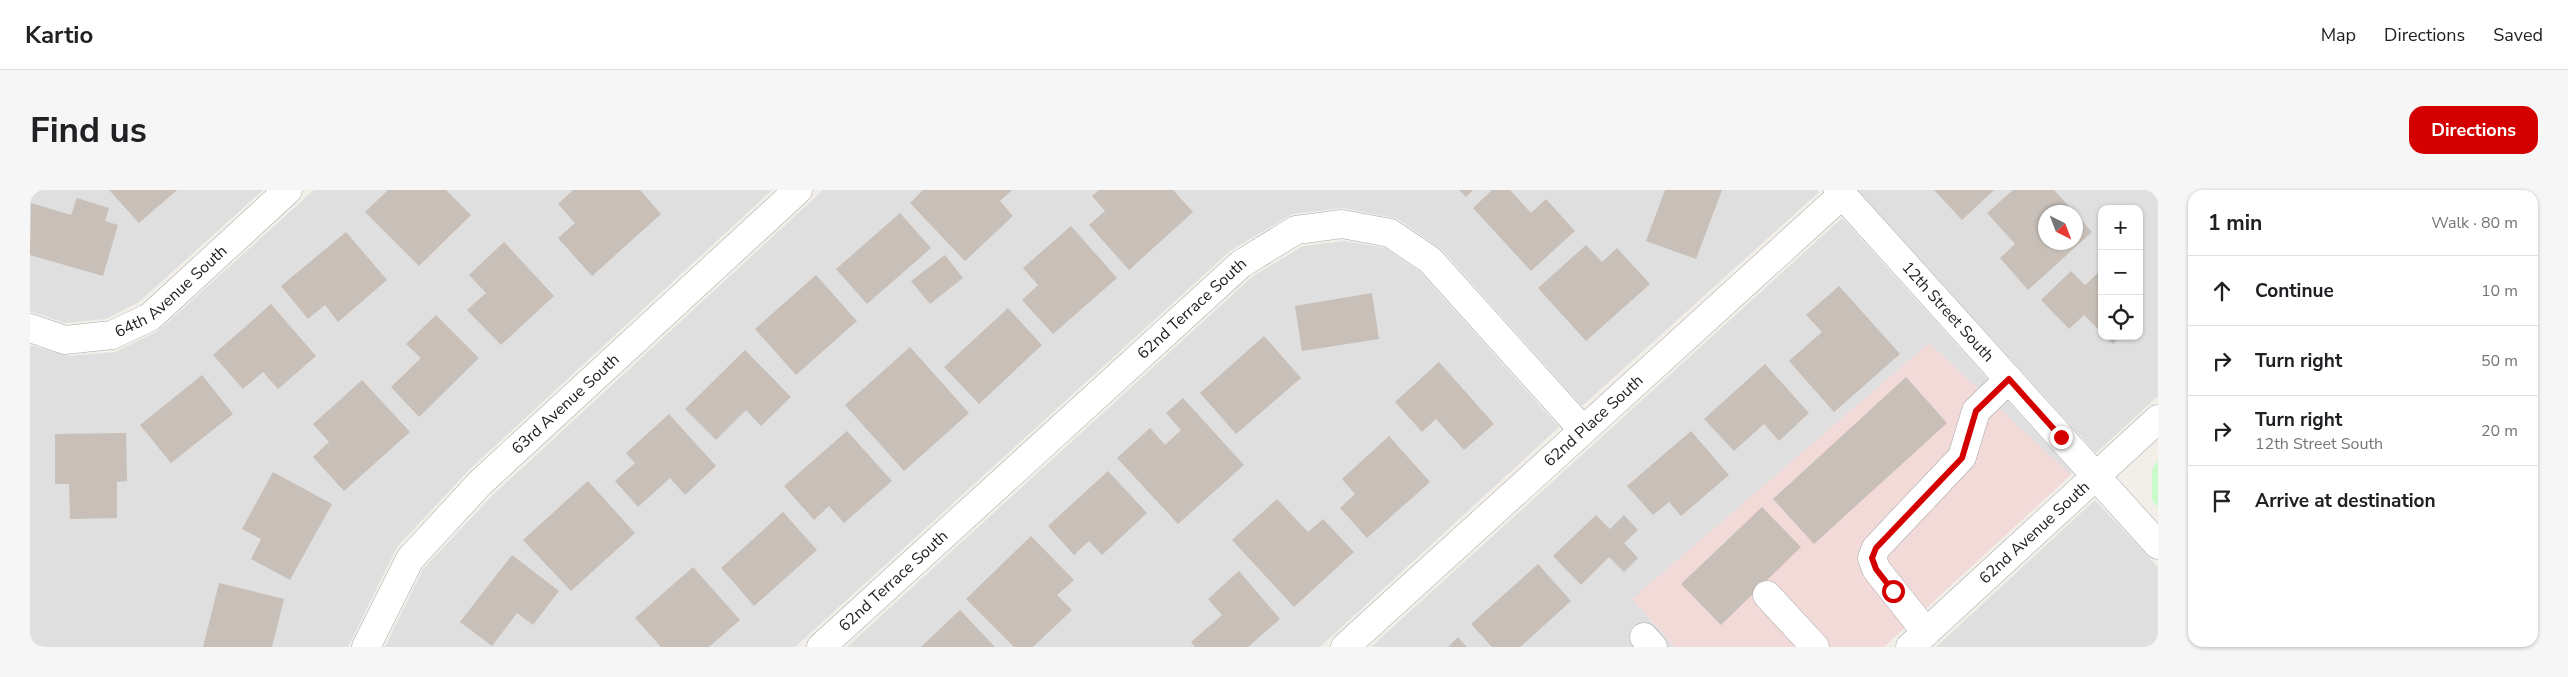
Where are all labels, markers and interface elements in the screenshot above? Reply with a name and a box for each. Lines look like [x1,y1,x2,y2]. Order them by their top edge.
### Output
text: Kartio [25,19,93,51]
text: Map [2321,23,2356,47]
text: Directions [2384,23,2465,47]
text: Saved [2493,23,2543,47]
button: Directions [2409,106,2538,154]
text: Find us [30,107,147,154]
north arrow [2038,205,2083,250]
map controls [2098,205,2143,340]
button: + [2098,205,2143,250]
text: 1 min [2208,209,2262,237]
text: Walk · 80 m [2431,212,2518,234]
street label: 64th Avenue South [111,240,232,343]
button: − [2098,250,2143,295]
street label: 62nd Terrace South [1132,253,1251,364]
street label: 12th Street South [1897,257,1999,367]
icon: ahead [2208,277,2236,305]
text: Continue [2255,278,2334,304]
text: 10 m [2481,280,2518,302]
button: locate [2098,295,2143,340]
icon: right [2208,347,2236,375]
text: Turn right [2255,348,2342,374]
street label: 63rd Avenue South [507,349,624,460]
text: 50 m [2481,350,2518,372]
street label: 62nd Place South [1539,370,1648,472]
text: Turn right [2255,407,2342,433]
icon: right [2208,417,2236,445]
text: 20 m [2481,420,2518,442]
route end [2050,426,2073,449]
text: 12th Street South [2255,433,2383,455]
street label: 62nd Avenue South [1974,476,2094,589]
icon: arrive [2208,487,2236,515]
text: Arrive at destination [2255,488,2436,514]
street label: 62nd Terrace South [834,525,953,637]
route start [1882,580,1905,603]

